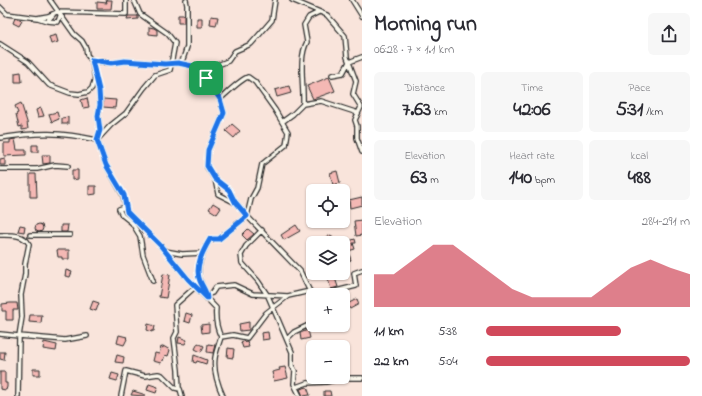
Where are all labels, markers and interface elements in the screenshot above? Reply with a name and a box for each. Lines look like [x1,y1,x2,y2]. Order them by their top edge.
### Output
text: Morning run [374,9,477,41]
button: share [648,13,690,55]
text: 06:28 · 7 × 1.1 km [374,40,454,59]
pin [189,61,223,95]
icon: arrive [195,67,217,89]
text: Distance [404,80,445,96]
text: Time [521,80,543,96]
text: Pace [629,80,650,96]
text: 7.63 [402,96,431,125]
text: 42:06 [513,96,551,125]
text: 5:31 [616,96,643,125]
text: km [431,104,447,120]
text: /km [643,104,663,120]
text: Elevation [404,148,445,164]
text: Heart rate [509,148,555,164]
text: kcal [631,148,648,164]
text: 63 [410,164,428,193]
text: 140 [509,164,532,193]
text: 488 [628,164,651,193]
text: m [428,172,439,188]
text: bpm [532,172,555,188]
map controls [306,184,350,384]
button: locate [306,184,350,228]
text: Elevation [374,212,422,231]
text: 284–291 m [642,212,690,231]
button: layers [306,236,350,280]
button: + [306,288,350,332]
text: 1.1 km [374,322,404,341]
text: 5:38 [438,322,457,341]
button: − [306,340,350,384]
text: 2.2 km [374,352,409,371]
text: 5:04 [438,352,458,371]

